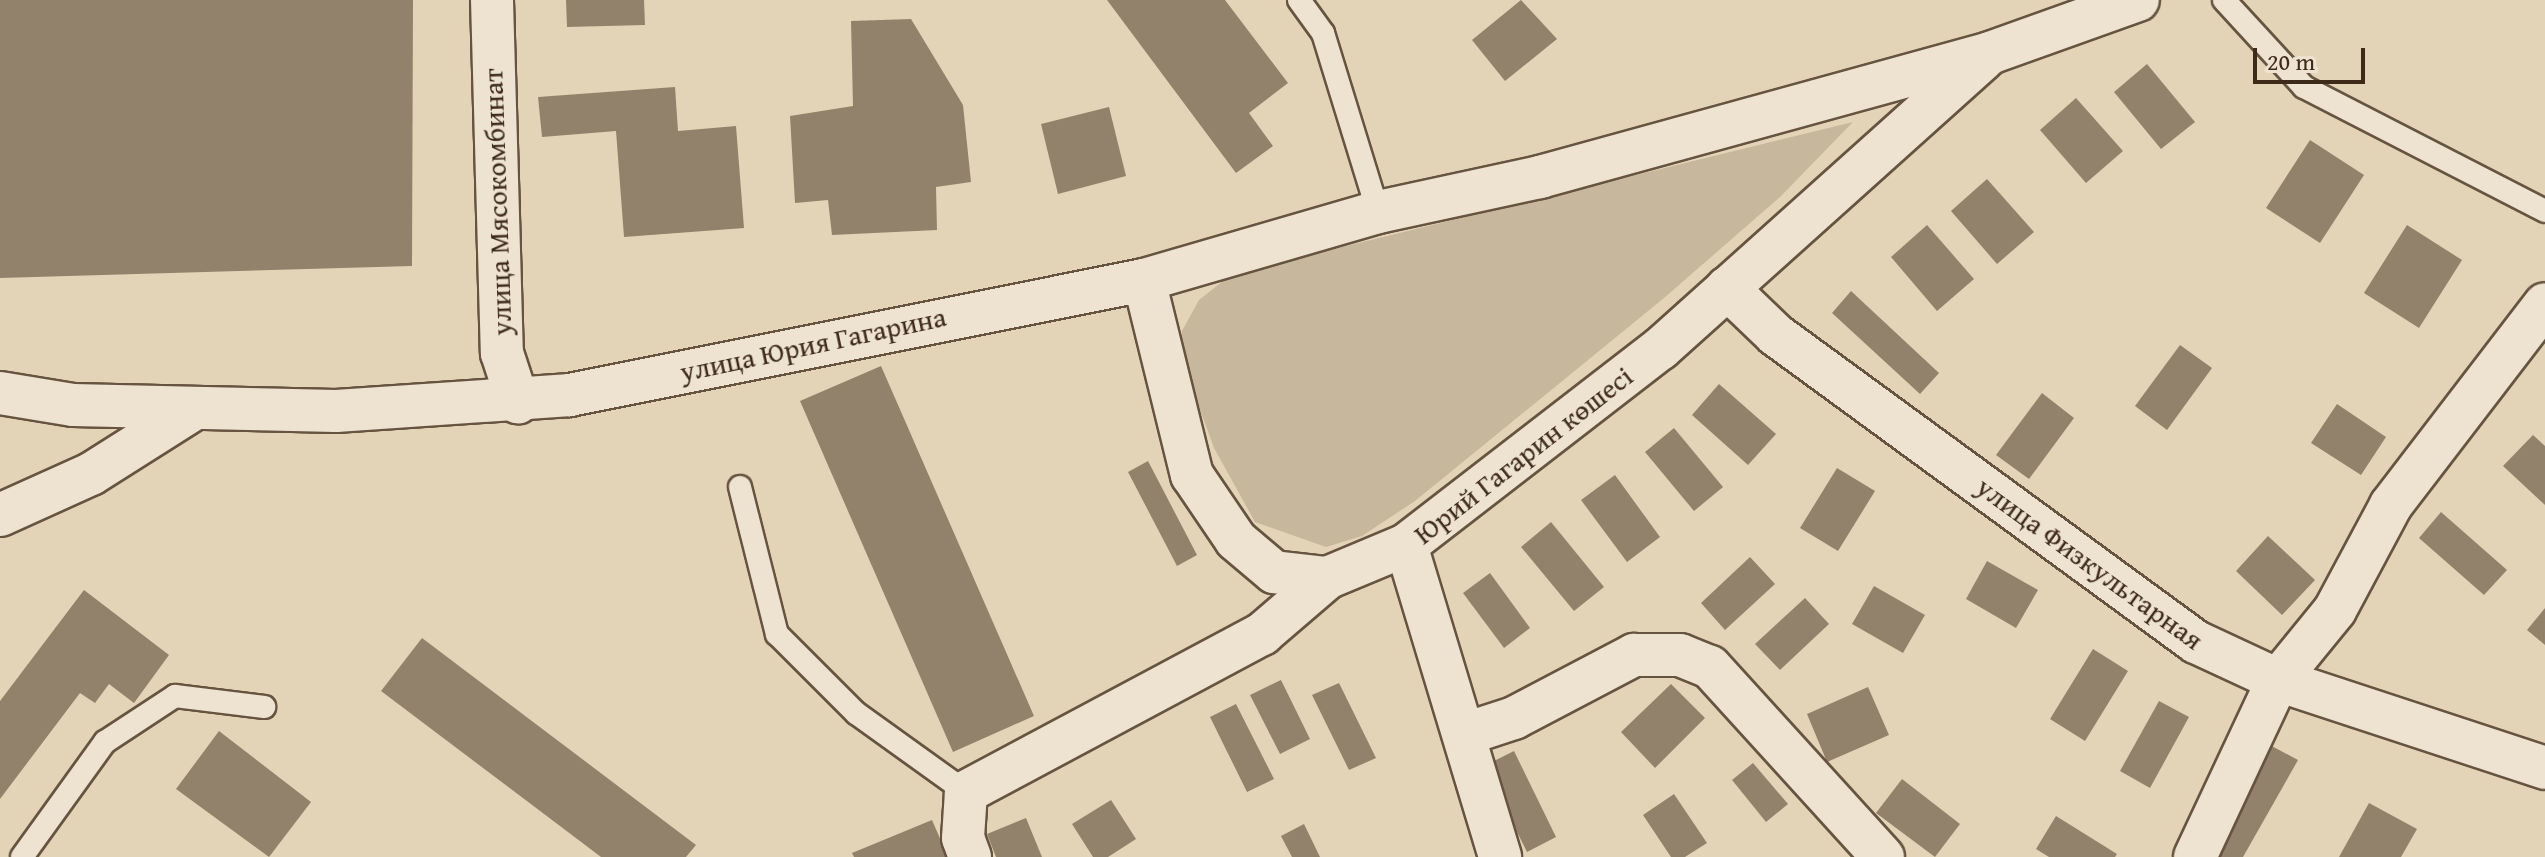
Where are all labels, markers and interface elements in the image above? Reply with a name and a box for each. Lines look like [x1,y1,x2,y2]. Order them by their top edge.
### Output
scale bar [2257,32,2369,82]
text: 20 m [2267,44,2315,79]
street label: улица Мясокомбинат [476,68,518,336]
street label: улица Юрия Гагарина [677,299,949,389]
street label: Юрий Гагарин көшесі [1407,359,1639,551]
street label: улица Физкультарная [1970,469,2210,657]

